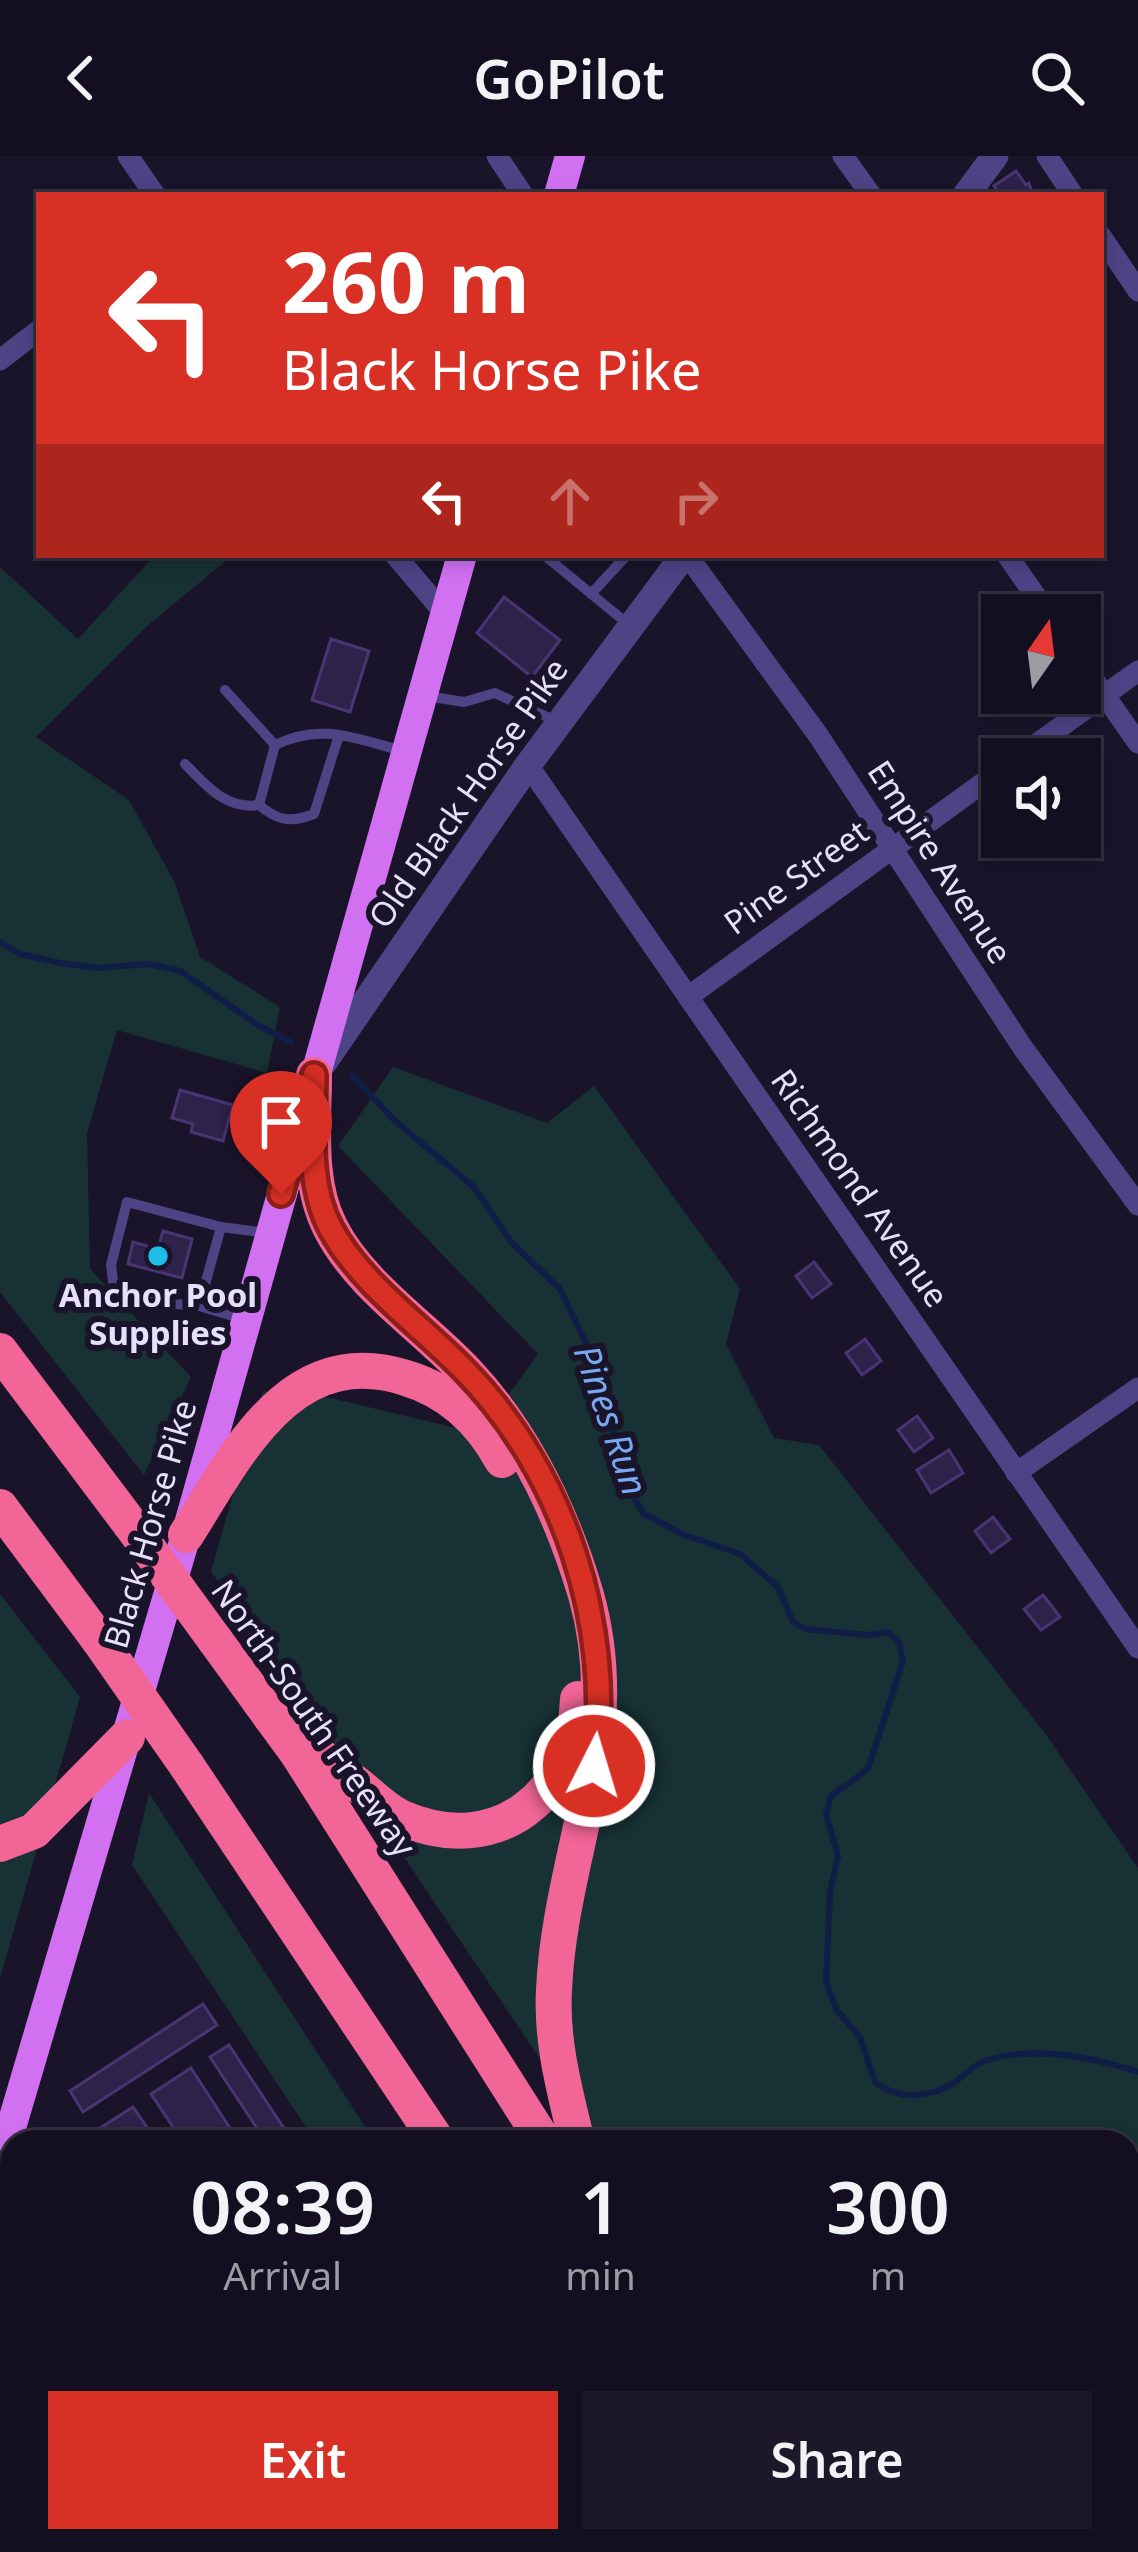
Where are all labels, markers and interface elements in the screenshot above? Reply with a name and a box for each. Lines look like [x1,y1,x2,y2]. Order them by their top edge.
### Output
text: GoPilot [473,41,665,115]
icon: back [48,45,114,111]
icon: search [1024,45,1090,111]
text: 260 m [282,223,530,338]
icon: left [84,240,240,396]
text: Black Horse Pike [282,332,701,406]
icon: left [411,468,477,534]
icon: ahead [537,468,603,534]
icon: right [663,468,729,534]
north arrow [981,594,1101,714]
map controls [981,594,1101,858]
street label: Old Black Horse Pike [358,649,578,936]
button: sound [981,738,1101,858]
street label: Empire Avenue [858,751,1023,972]
street label: Pine Street [714,809,877,944]
street label: Richmond Avenue [761,1060,959,1316]
pin [230,1071,332,1194]
icon: arrive [248,1089,314,1155]
marker: Anchor Pool Supplies [145,1243,171,1269]
place label: Anchor Pool Supplies [59,1272,257,1355]
water label: Pines Run [563,1338,660,1501]
street label: Black Horse Pike [93,1394,206,1653]
street label: North-South Freeway [202,1570,427,1865]
position arrow [531,1703,657,1829]
text: 08:39 [190,2157,375,2255]
text: 1 [580,2157,621,2255]
text: 300 [826,2157,950,2255]
text: Arrival [223,2248,342,2301]
text: min [565,2248,636,2301]
text: m [870,2248,906,2301]
button: Exit [48,2391,558,2529]
button: Share [582,2391,1092,2529]

